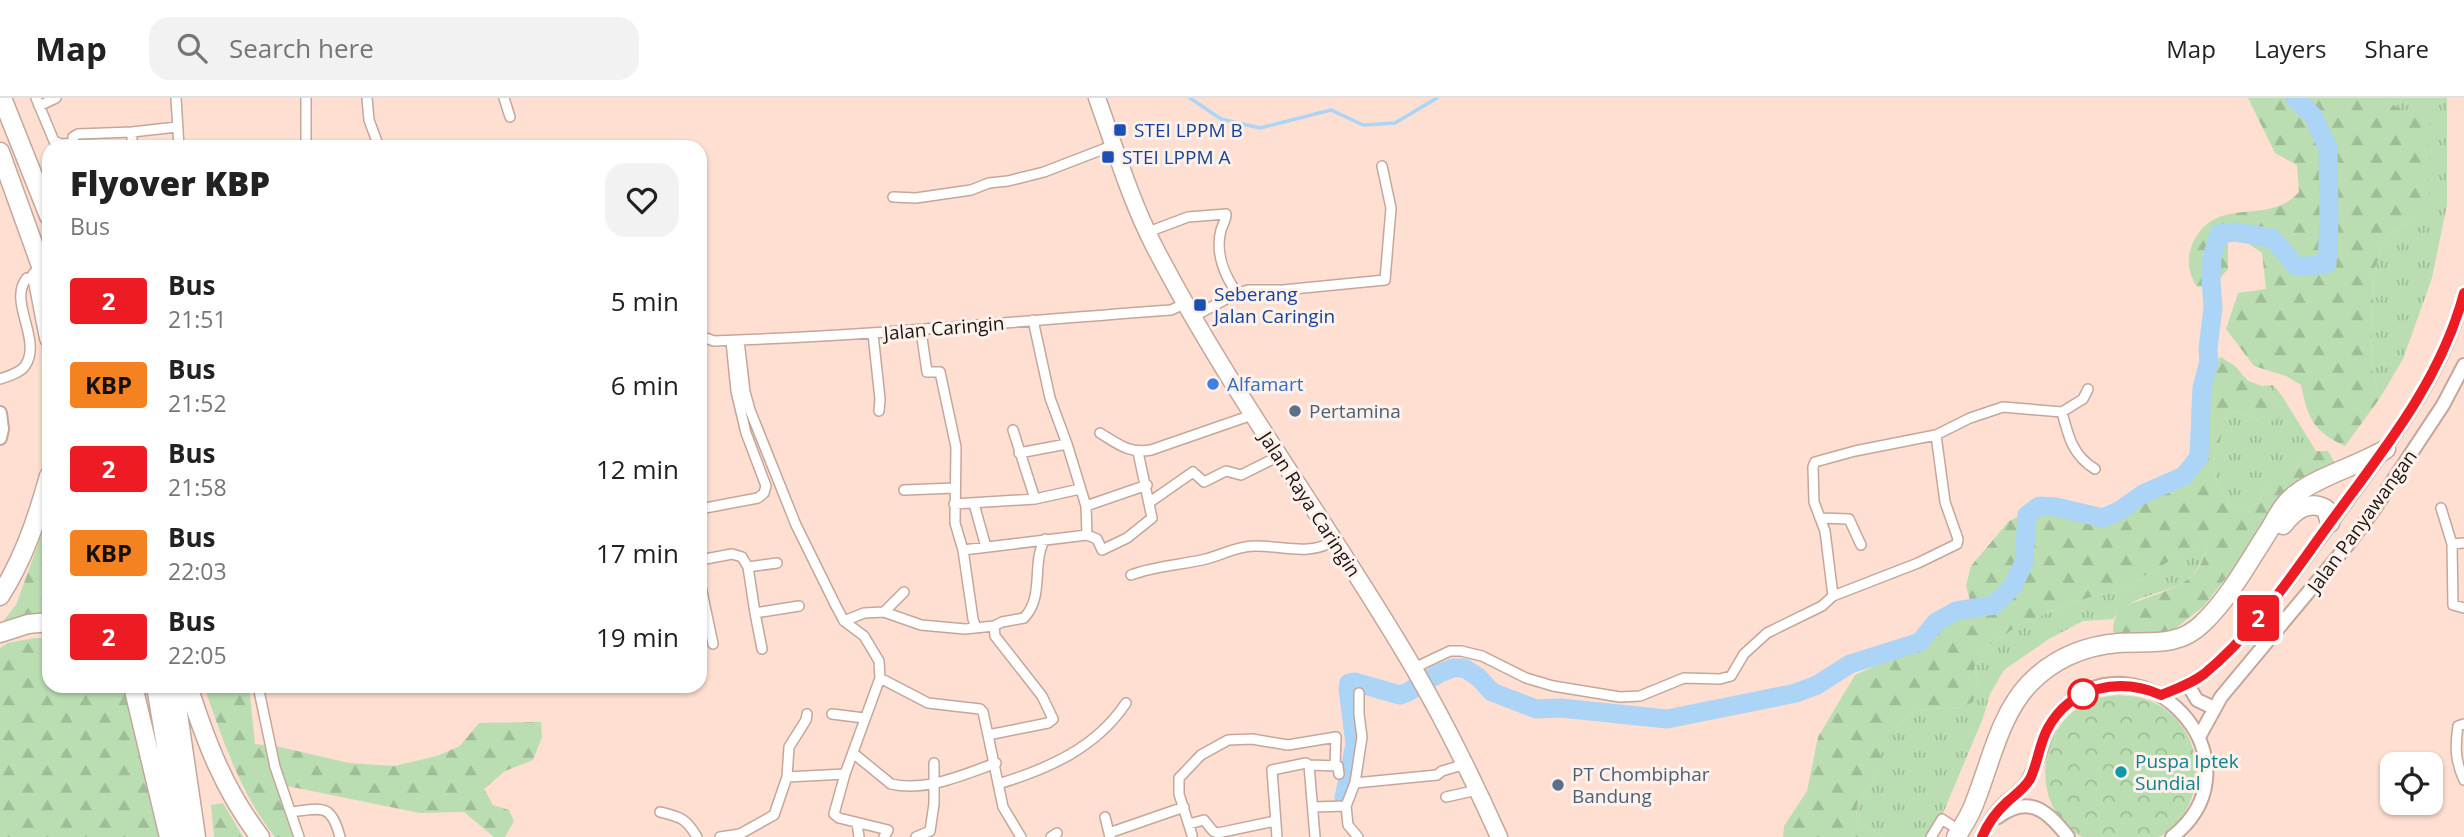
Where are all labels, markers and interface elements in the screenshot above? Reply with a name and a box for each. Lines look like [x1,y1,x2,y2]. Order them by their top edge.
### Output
search box [149,17,639,80]
text: Map [35,26,107,71]
icon: search [173,29,211,67]
text: Search here [229,30,374,66]
text: Map [2166,32,2216,65]
text: Layers [2254,32,2327,65]
text: Share [2365,32,2429,65]
place label: STEI LPPM B [1134,117,1243,143]
marker: STEI LPPM B [1112,122,1128,138]
place label: STEI LPPM A [1122,144,1231,170]
marker: STEI LPPM A [1100,149,1116,165]
text: Flyover KBP [70,161,270,206]
button: heart [605,163,679,237]
text: Bus [70,210,110,242]
text: Bus [168,267,215,303]
place label: Seberang Jalan Caringin [1212,281,1335,329]
text: 5 min [611,283,679,319]
text: 2 [102,284,115,317]
marker: Seberang Jalan Caringin [1192,297,1208,313]
text: 21:51 [168,303,227,335]
street label: Jalan Caringin [881,310,1005,346]
text: Bus [168,351,215,387]
text: 6 min [611,367,679,403]
text: KBP [85,368,132,401]
place label: Alfamart [1227,371,1304,397]
marker: Alfamart [1205,376,1221,392]
text: 21:52 [168,387,227,419]
place label: Pertamina [1309,398,1401,424]
marker: Pertamina [1287,403,1303,419]
street label: Jalan Raya Caringin [1252,425,1367,582]
text: Bus [168,435,215,471]
street label: Jalan Panyawangan [2300,444,2423,599]
text: 12 min [596,451,679,487]
text: 2 [102,452,115,485]
text: 21:58 [168,471,227,503]
text: Bus [168,519,215,555]
text: 17 min [596,535,679,571]
text: KBP [85,536,132,569]
text: 22:03 [168,555,227,587]
line badge: 2 [2235,595,2281,641]
text: 2 [2251,601,2265,634]
text: Bus [168,603,215,639]
text: 19 min [596,619,679,655]
text: 2 [102,620,115,653]
text: 22:05 [168,639,227,671]
unlabelled marker [2068,679,2098,709]
place label: Puspa Iptek Sundial [2135,748,2239,796]
map controls [2380,752,2443,815]
button: locate [2380,752,2443,815]
place label: PT Chombiphar Bandung [1572,761,1710,809]
marker: Puspa Iptek Sundial [2113,764,2129,780]
marker: PT Chombiphar Bandung [1550,777,1566,793]

